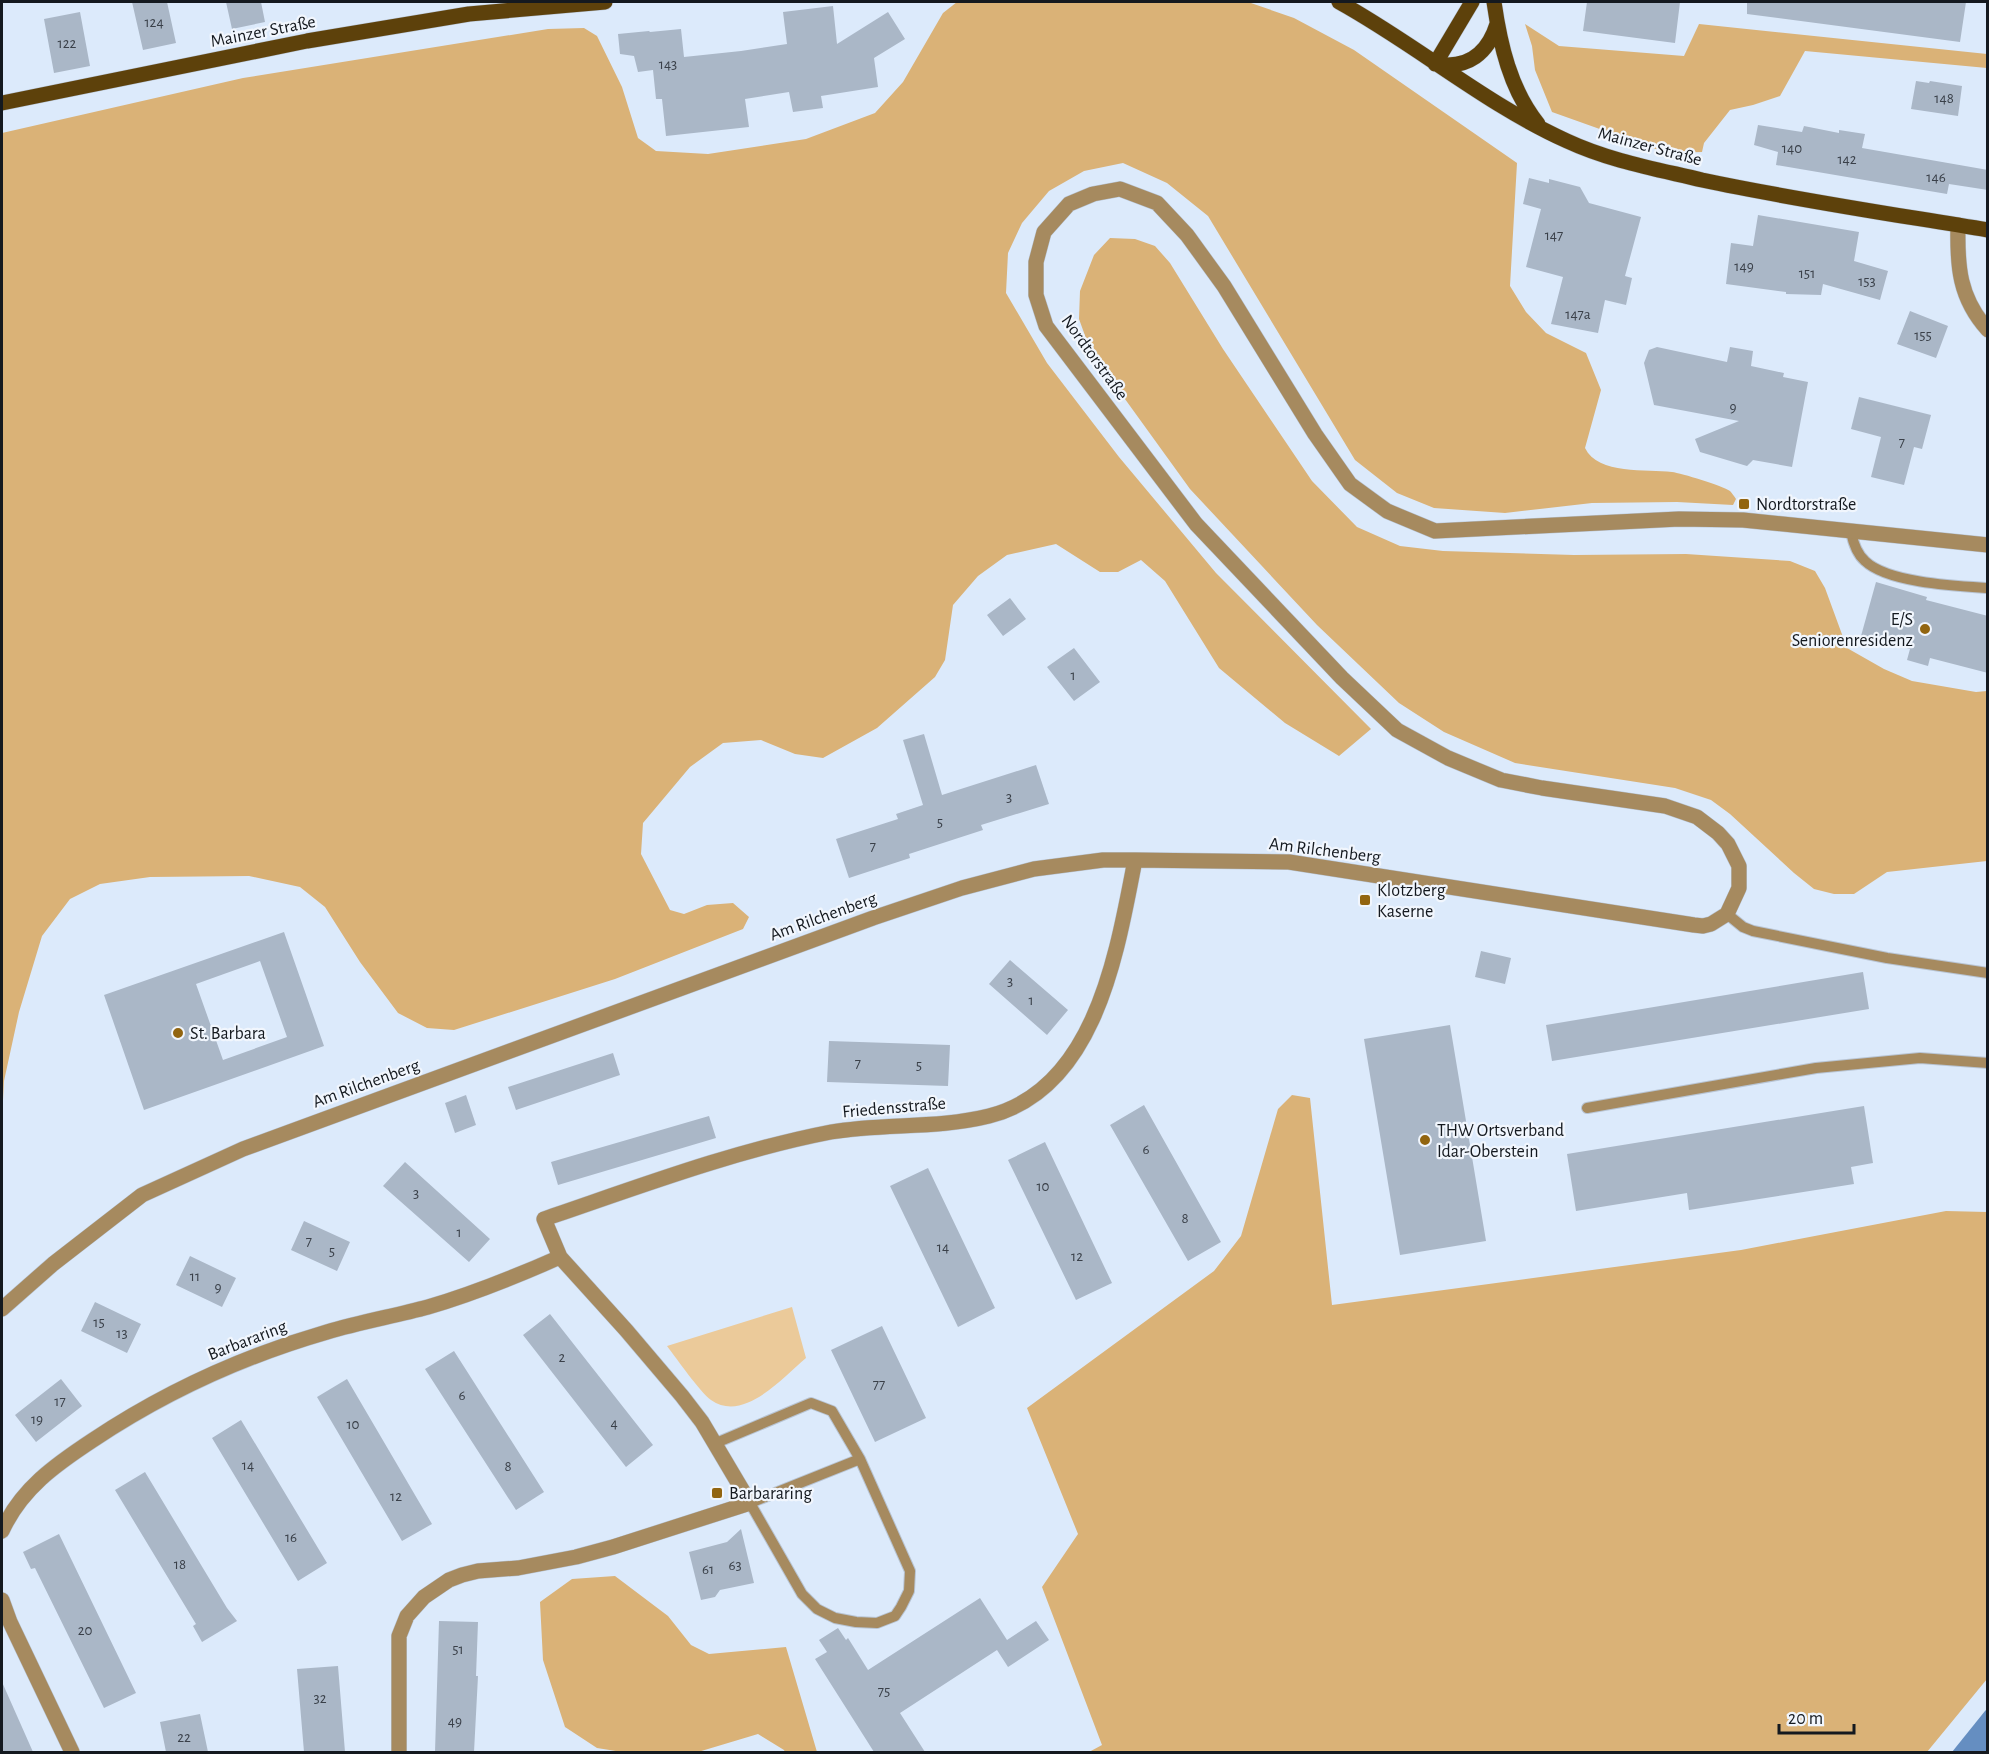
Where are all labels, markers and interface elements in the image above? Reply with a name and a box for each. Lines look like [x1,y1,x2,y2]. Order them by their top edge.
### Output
street label: Mainzer Straße [209,13,317,51]
house number: 124 [144,15,164,30]
house number: 122 [58,36,77,51]
house number: 143 [659,57,677,72]
house number: 148 [1934,91,1954,106]
street label: Mainzer Straße [1596,124,1704,169]
house number: 140 [1782,141,1802,156]
house number: 142 [1837,152,1857,167]
house number: 146 [1926,170,1946,185]
house number: 147 [1545,228,1563,243]
house number: 149 [1734,259,1754,274]
house number: 151 [1799,266,1815,281]
house number: 153 [1858,274,1876,289]
house number: 147a [1565,307,1591,322]
street label: Nordtorstraße [1057,312,1131,403]
house number: 155 [1914,328,1932,343]
house number: 9 [1729,400,1737,415]
house number: 7 [1899,435,1905,450]
place label: Nordtorstraße [1756,496,1856,514]
marker: Nordtorstraße [1737,497,1751,511]
place label: E/S Seniorenresidenz [1792,611,1913,650]
marker: E/S Seniorenresidenz [1918,622,1932,636]
house number: 1 [1070,668,1076,683]
house number: 3 [1006,790,1012,805]
house number: 5 [937,815,943,830]
street label: Am Rilchenberg [1268,835,1382,867]
house number: 7 [870,839,876,854]
place label: Klotzberg Kaserne [1377,882,1446,921]
street label: Am Rilchenberg [767,889,879,945]
marker: Klotzberg Kaserne [1358,893,1372,907]
house number: 3 [1007,974,1013,989]
house number: 1 [1028,993,1034,1008]
place label: St. Barbara [190,1025,266,1043]
marker: St. Barbara [171,1026,185,1040]
street label: Am Rilchenberg [310,1056,422,1112]
house number: 7 [855,1056,861,1071]
house number: 5 [916,1058,922,1073]
street label: Friedensstraße [842,1095,947,1121]
place label: THW Ortsverband Idar-Oberstein [1437,1122,1564,1161]
marker: THW Ortsverband Idar-Oberstein [1418,1133,1432,1147]
house number: 6 [1142,1142,1150,1157]
house number: 10 [1036,1179,1050,1194]
house number: 3 [413,1186,419,1201]
house number: 8 [1181,1211,1189,1226]
house number: 1 [456,1225,462,1240]
house number: 7 [306,1234,312,1249]
house number: 14 [937,1240,949,1255]
house number: 5 [329,1244,335,1259]
house number: 12 [1071,1249,1083,1264]
house number: 11 [190,1269,200,1284]
house number: 9 [214,1280,222,1295]
house number: 15 [93,1315,105,1330]
street label: Barbararing [205,1318,290,1364]
house number: 13 [116,1326,128,1341]
house number: 2 [559,1350,566,1365]
house number: 77 [873,1377,885,1392]
house number: 6 [458,1388,466,1403]
house number: 17 [54,1394,66,1409]
house number: 19 [31,1412,43,1427]
house number: 4 [610,1416,618,1431]
house number: 10 [346,1417,360,1432]
house number: 14 [242,1458,254,1473]
house number: 8 [504,1459,512,1474]
place label: Barbararing [729,1485,812,1503]
marker: Barbararing [710,1486,724,1500]
house number: 12 [390,1489,402,1504]
house number: 16 [285,1530,297,1545]
house number: 18 [174,1557,186,1572]
house number: 63 [728,1558,742,1573]
house number: 61 [702,1562,714,1577]
house number: 20 [78,1623,92,1638]
house number: 51 [452,1642,464,1657]
house number: 75 [878,1684,890,1699]
house number: 32 [313,1691,327,1706]
scale bar [1779,1697,1854,1735]
text: 20 m [1788,1710,1823,1728]
house number: 49 [448,1714,462,1729]
house number: 22 [177,1730,191,1745]

